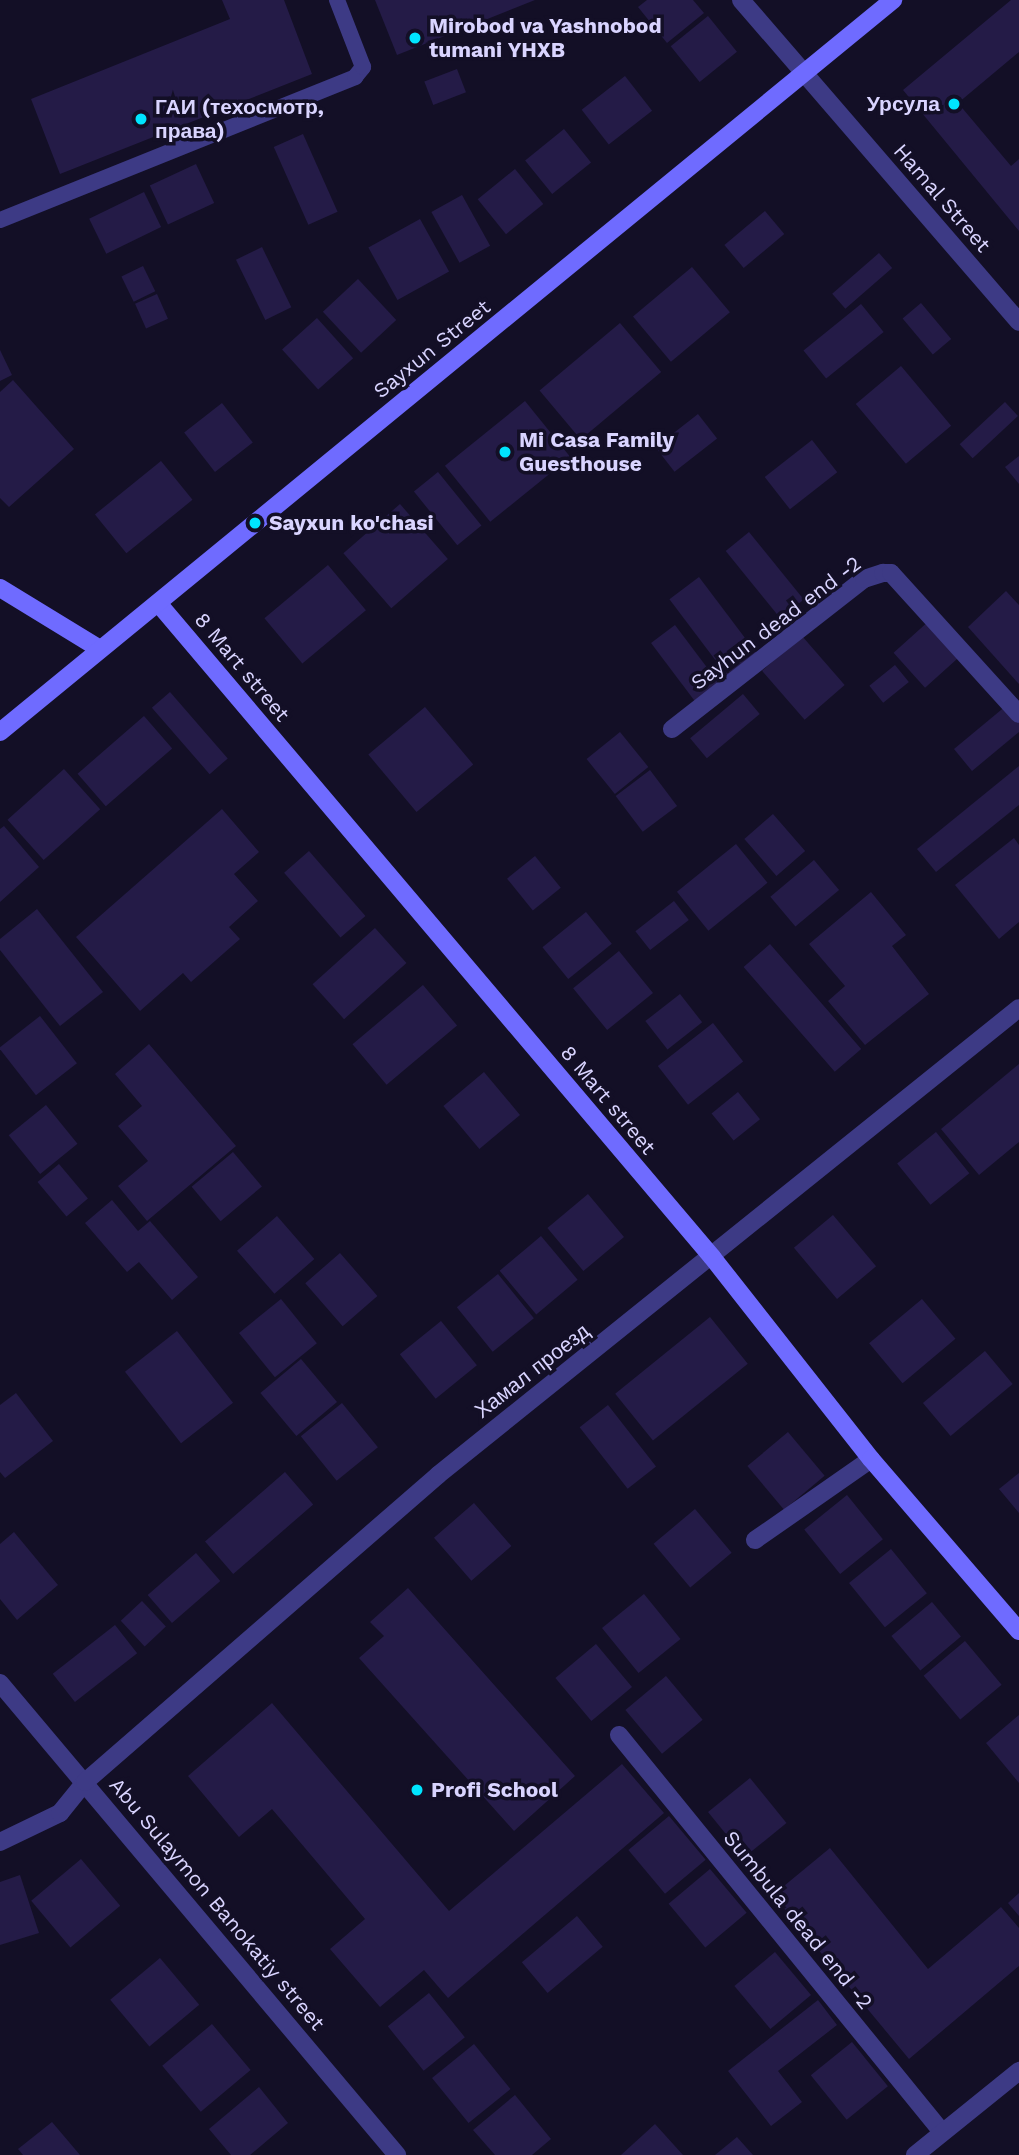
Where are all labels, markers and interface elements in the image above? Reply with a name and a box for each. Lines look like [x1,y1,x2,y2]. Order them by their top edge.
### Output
place label: Mirobod va Yashnobod tumani YHXB [429,13,663,63]
marker: Mirobod va Yashnobod tumani YHXB [407,30,423,46]
place label: Урсула [867,91,940,117]
place label: ГАИ (техосмотр, права) [155,94,324,144]
marker: Урсула [946,96,962,112]
marker: ГАИ (техосмотр, права) [133,111,149,127]
street label: Hamal Street [888,138,996,258]
street label: Sayxun Street [369,294,495,404]
place label: Mi Casa Family Guesthouse [519,427,674,477]
marker: Mi Casa Family Guesthouse [497,444,513,460]
place label: Sayxun ko'chasi [269,510,434,536]
marker: Sayxun ko'chasi [247,515,263,531]
street label: Sayhun dead end -2 [686,551,866,695]
street label: 8 Mart street [189,607,295,727]
street label: 8 Mart street [555,1040,661,1160]
street label: Хамал проезд [470,1318,594,1424]
street label: Abu Sulaymon Banokatiy street [104,1772,330,2036]
place label: Profi School [431,1777,558,1803]
marker: Profi School [409,1782,425,1798]
street label: Sumbula dead end -2 [718,1825,878,2015]

